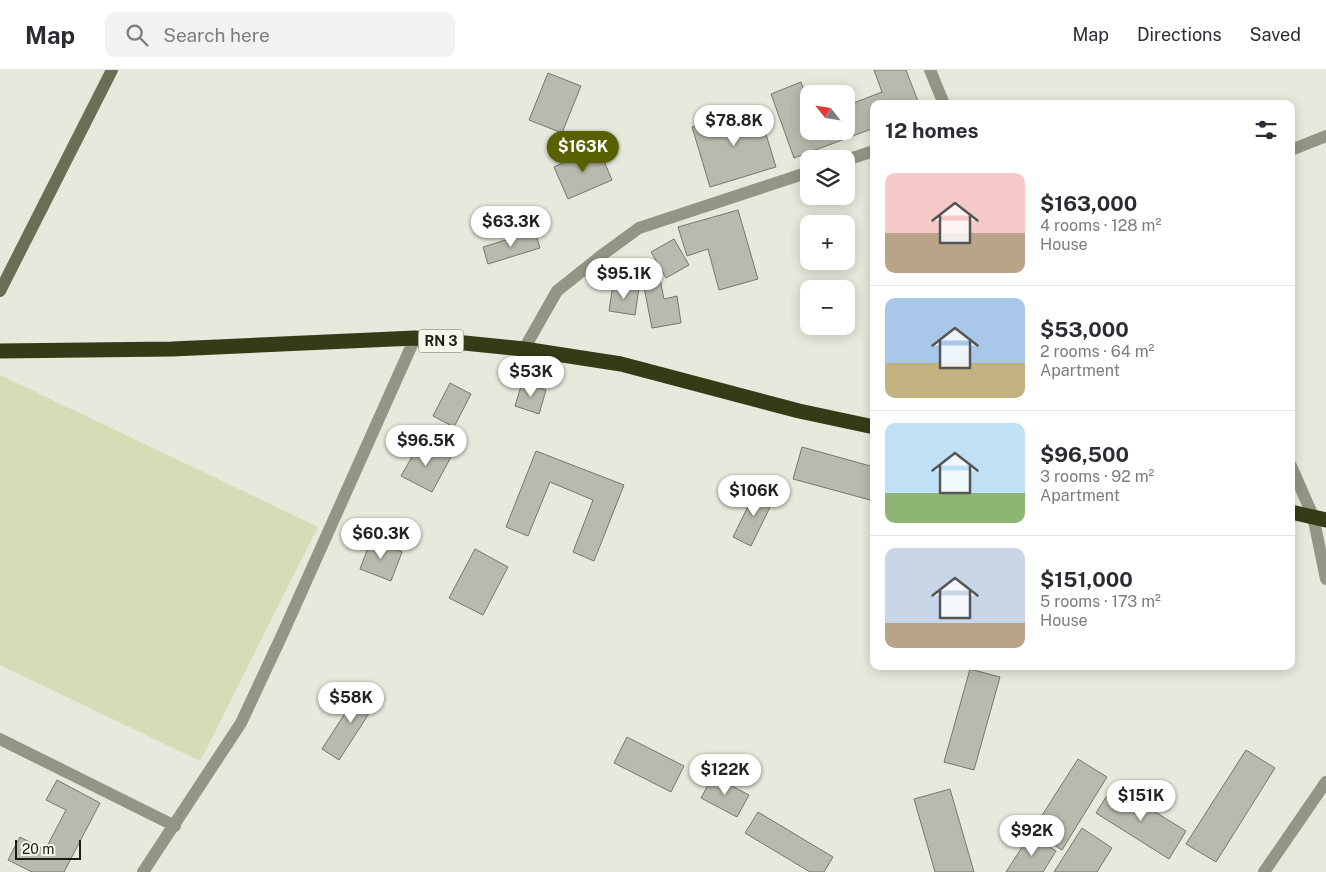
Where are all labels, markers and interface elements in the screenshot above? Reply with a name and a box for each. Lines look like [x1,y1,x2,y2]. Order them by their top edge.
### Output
search box [105,12,455,57]
text: Map [25,21,75,49]
icon: search [123,21,151,49]
text: Search here [163,24,270,46]
text: Map [1072,24,1109,45]
text: Directions [1137,24,1222,45]
text: Saved [1250,24,1301,45]
north arrow [800,85,855,140]
map controls [800,85,855,335]
pin: $78.8K [693,104,775,147]
text: $78.8K [705,111,763,130]
icon: filters [1252,116,1280,144]
text: 12 homes [885,118,979,143]
pin: $163K [548,131,618,173]
text: $163K [558,137,608,156]
button: layers [800,150,855,205]
text: $163,000 [1040,191,1137,216]
icon: home [925,193,985,253]
pin: $63.3K [470,206,552,248]
text: $63.3K [482,212,540,231]
button: + [800,215,855,270]
text: 4 rooms · 128 m² [1040,216,1161,235]
text: House [1040,235,1088,254]
pin: $95.1K [583,258,665,300]
text: $95.1K [597,264,651,283]
button: − [800,280,855,335]
text: $53,000 [1040,317,1129,342]
icon: home [925,318,985,378]
road number: RN 3 [418,330,464,352]
text: 2 rooms · 64 m² [1040,342,1154,361]
pin: $53K [501,356,561,398]
text: Apartment [1040,361,1120,380]
text: $53K [509,362,553,381]
pin: $96.5K [385,424,467,467]
text: $96.5K [397,431,455,450]
text: $96,500 [1040,442,1129,467]
icon: home [925,443,985,503]
text: 3 rooms · 92 m² [1040,467,1154,486]
pin: $106K [719,474,789,517]
text: $106K [729,481,779,500]
text: Apartment [1040,486,1120,505]
pin: $60.3K [340,518,422,560]
text: $60.3K [352,524,410,543]
text: $151,000 [1040,567,1133,592]
icon: home [925,568,985,628]
text: 5 rooms · 173 m² [1040,592,1161,611]
text: House [1040,611,1088,630]
pin: $58K [321,682,381,724]
text: $58K [329,688,373,707]
pin: $122K [690,754,760,796]
text: $122K [700,760,750,779]
pin: $151K [1106,780,1176,822]
text: $151K [1118,786,1164,805]
pin: $92K [1002,814,1062,857]
text: $92K [1010,821,1054,840]
scale bar [15,837,81,860]
text: 20 m [22,841,54,857]

